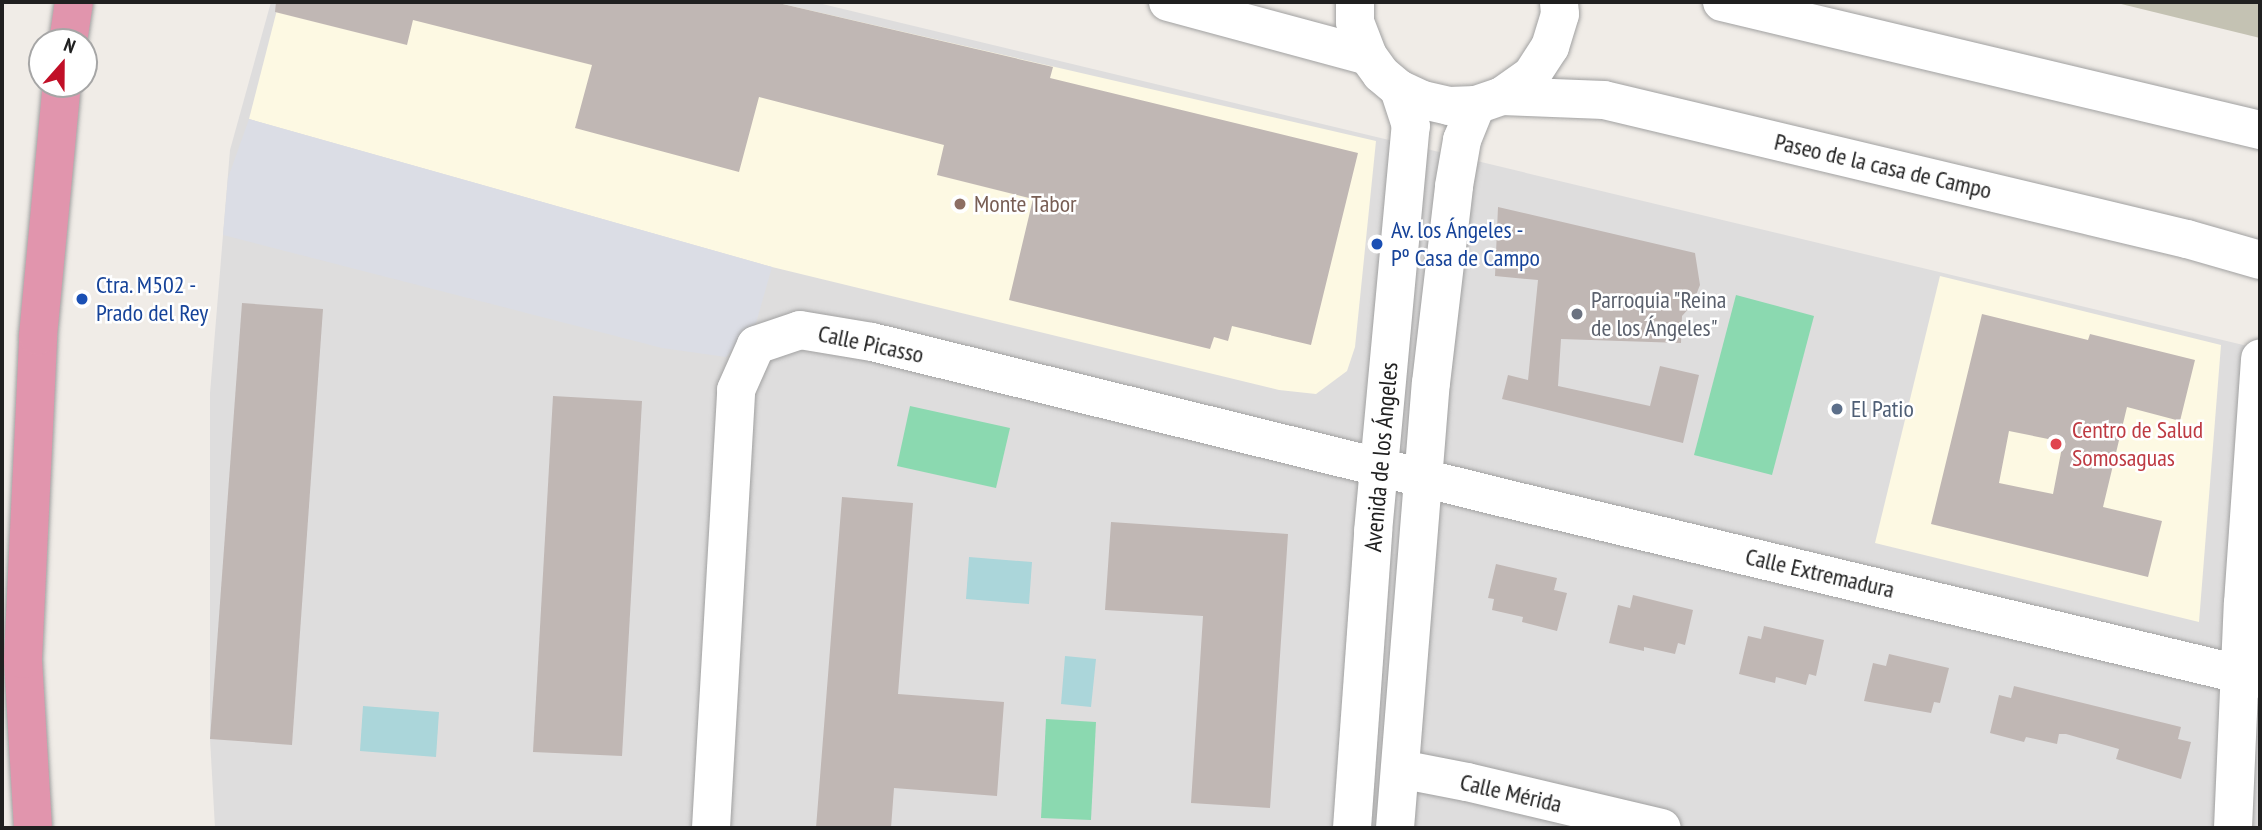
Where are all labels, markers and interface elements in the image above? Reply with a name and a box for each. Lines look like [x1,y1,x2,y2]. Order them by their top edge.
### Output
north arrow [28,28,98,98]
text: N [61,32,79,58]
street label: Paseo de la casa de Campo [1772,127,1994,205]
place label: Monte Tabor [974,190,1077,218]
marker: Monte Tabor [952,196,968,212]
place label: Av. los Ángeles - Pº Casa de Campo [1391,216,1540,272]
marker: Av. los Ángeles - Pº Casa de Campo [1369,236,1385,252]
place label: Ctra. M502 - Prado del Rey [96,271,208,327]
place label: Parroquia "Reina de los Ángeles" [1591,286,1728,342]
marker: Ctra. M502 - Prado del Rey [74,291,90,307]
marker: Parroquia "Reina de los Ángeles" [1569,306,1585,322]
street label: Calle Picasso [816,319,926,369]
street label: Avenida de los Ángeles [1358,361,1404,553]
place label: El Patio [1851,395,1914,423]
marker: El Patio [1829,401,1845,417]
place label: Centro de Salud Somosaguas [2072,416,2203,472]
marker: Centro de Salud Somosaguas [2046,434,2066,454]
street label: Calle Extremadura [1743,542,1897,604]
street label: Calle Mérida [1457,767,1565,819]

